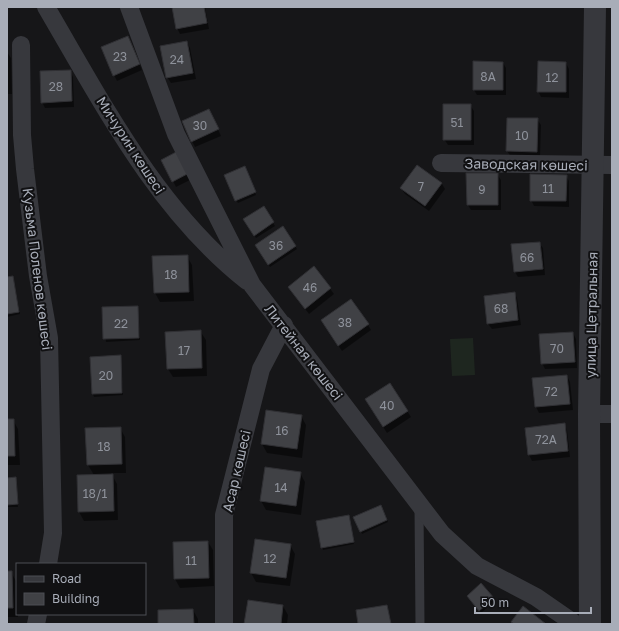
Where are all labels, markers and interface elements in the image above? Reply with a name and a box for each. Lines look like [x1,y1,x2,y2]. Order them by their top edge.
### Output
house number: 23 [113,49,127,64]
house number: 24 [170,52,184,67]
house number: 8А [480,69,496,84]
house number: 12 [546,70,558,85]
house number: 28 [49,79,63,94]
street label: Мичурин көшесі [93,93,169,197]
house number: 51 [451,115,464,130]
house number: 30 [193,118,207,133]
house number: 10 [515,128,529,143]
street label: Заводская көшесі [464,154,588,174]
house number: 7 [418,179,424,194]
house number: 11 [542,181,554,196]
house number: 9 [478,182,486,197]
street label: Кузьма Поленов көшесі [20,187,56,351]
house number: 36 [269,238,283,253]
house number: 66 [520,250,534,265]
street label: улица Цетральная [581,252,601,378]
house number: 18 [164,267,178,282]
house number: 46 [303,280,317,295]
street label: Литейная көшесі [261,301,347,403]
house number: 68 [494,301,508,316]
house number: 38 [338,315,352,330]
house number: 22 [114,316,128,331]
house number: 70 [550,341,564,356]
house number: 17 [178,343,190,358]
house number: 20 [99,368,113,383]
house number: 72 [544,384,558,399]
house number: 40 [380,398,394,413]
house number: 16 [275,423,289,438]
street label: Асар көшесі [218,428,254,514]
house number: 72А [535,432,557,447]
house number: 18 [97,439,111,454]
house number: 14 [274,480,288,495]
house number: 18/1 [83,486,108,501]
house number: 12 [264,551,276,566]
house number: 11 [185,553,197,568]
legend [16,563,146,615]
text: Road [52,571,81,586]
scale bar [475,589,591,615]
text: Building [52,591,100,606]
text: 50 m [481,595,509,610]

